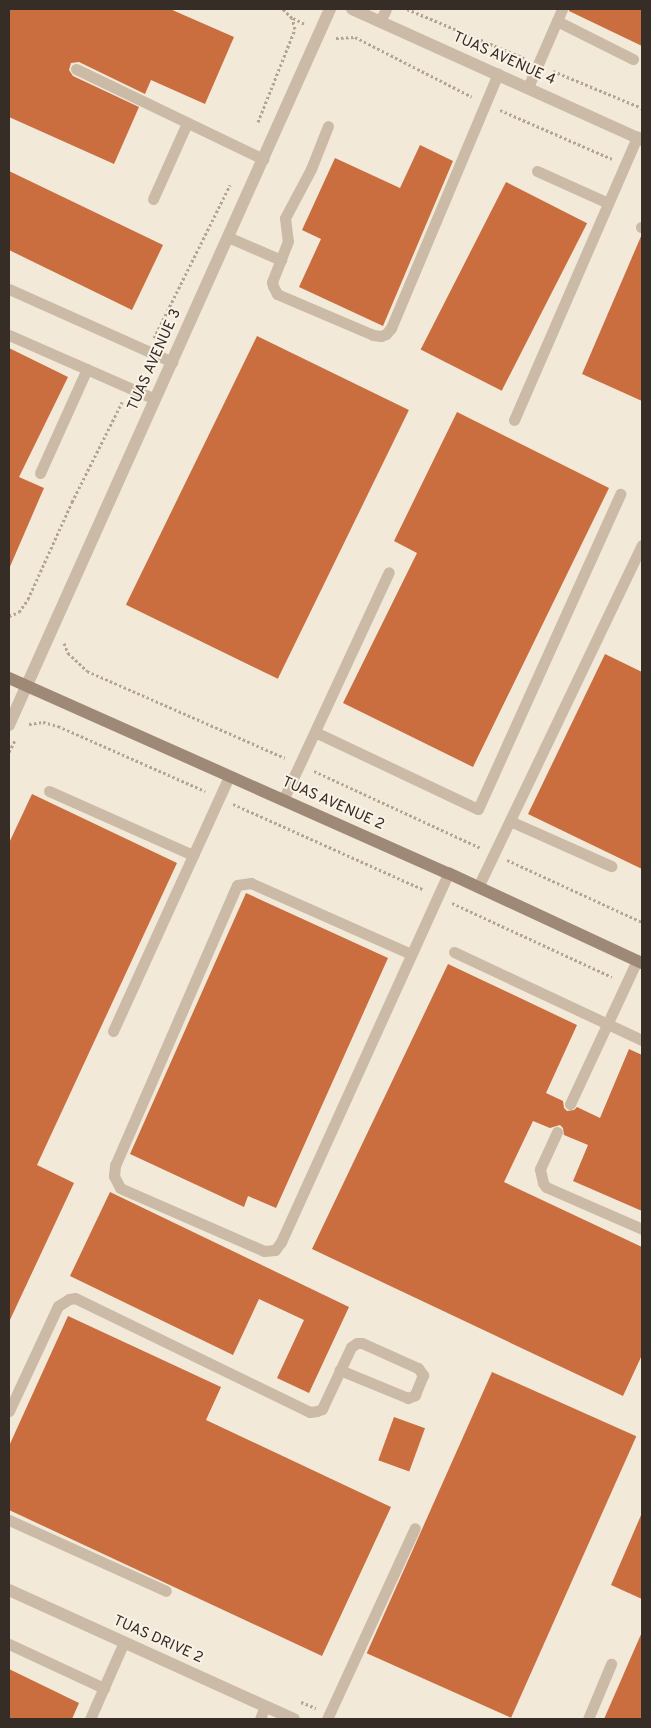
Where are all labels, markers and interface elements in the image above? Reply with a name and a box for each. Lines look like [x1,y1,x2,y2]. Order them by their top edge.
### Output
street label: TUAS AVENUE 4 [450,28,558,90]
street label: TUAS AVENUE 3 [124,306,186,414]
street label: TUAS AVENUE 2 [279,773,387,835]
street label: TUAS DRIVE 2 [110,1612,206,1668]

